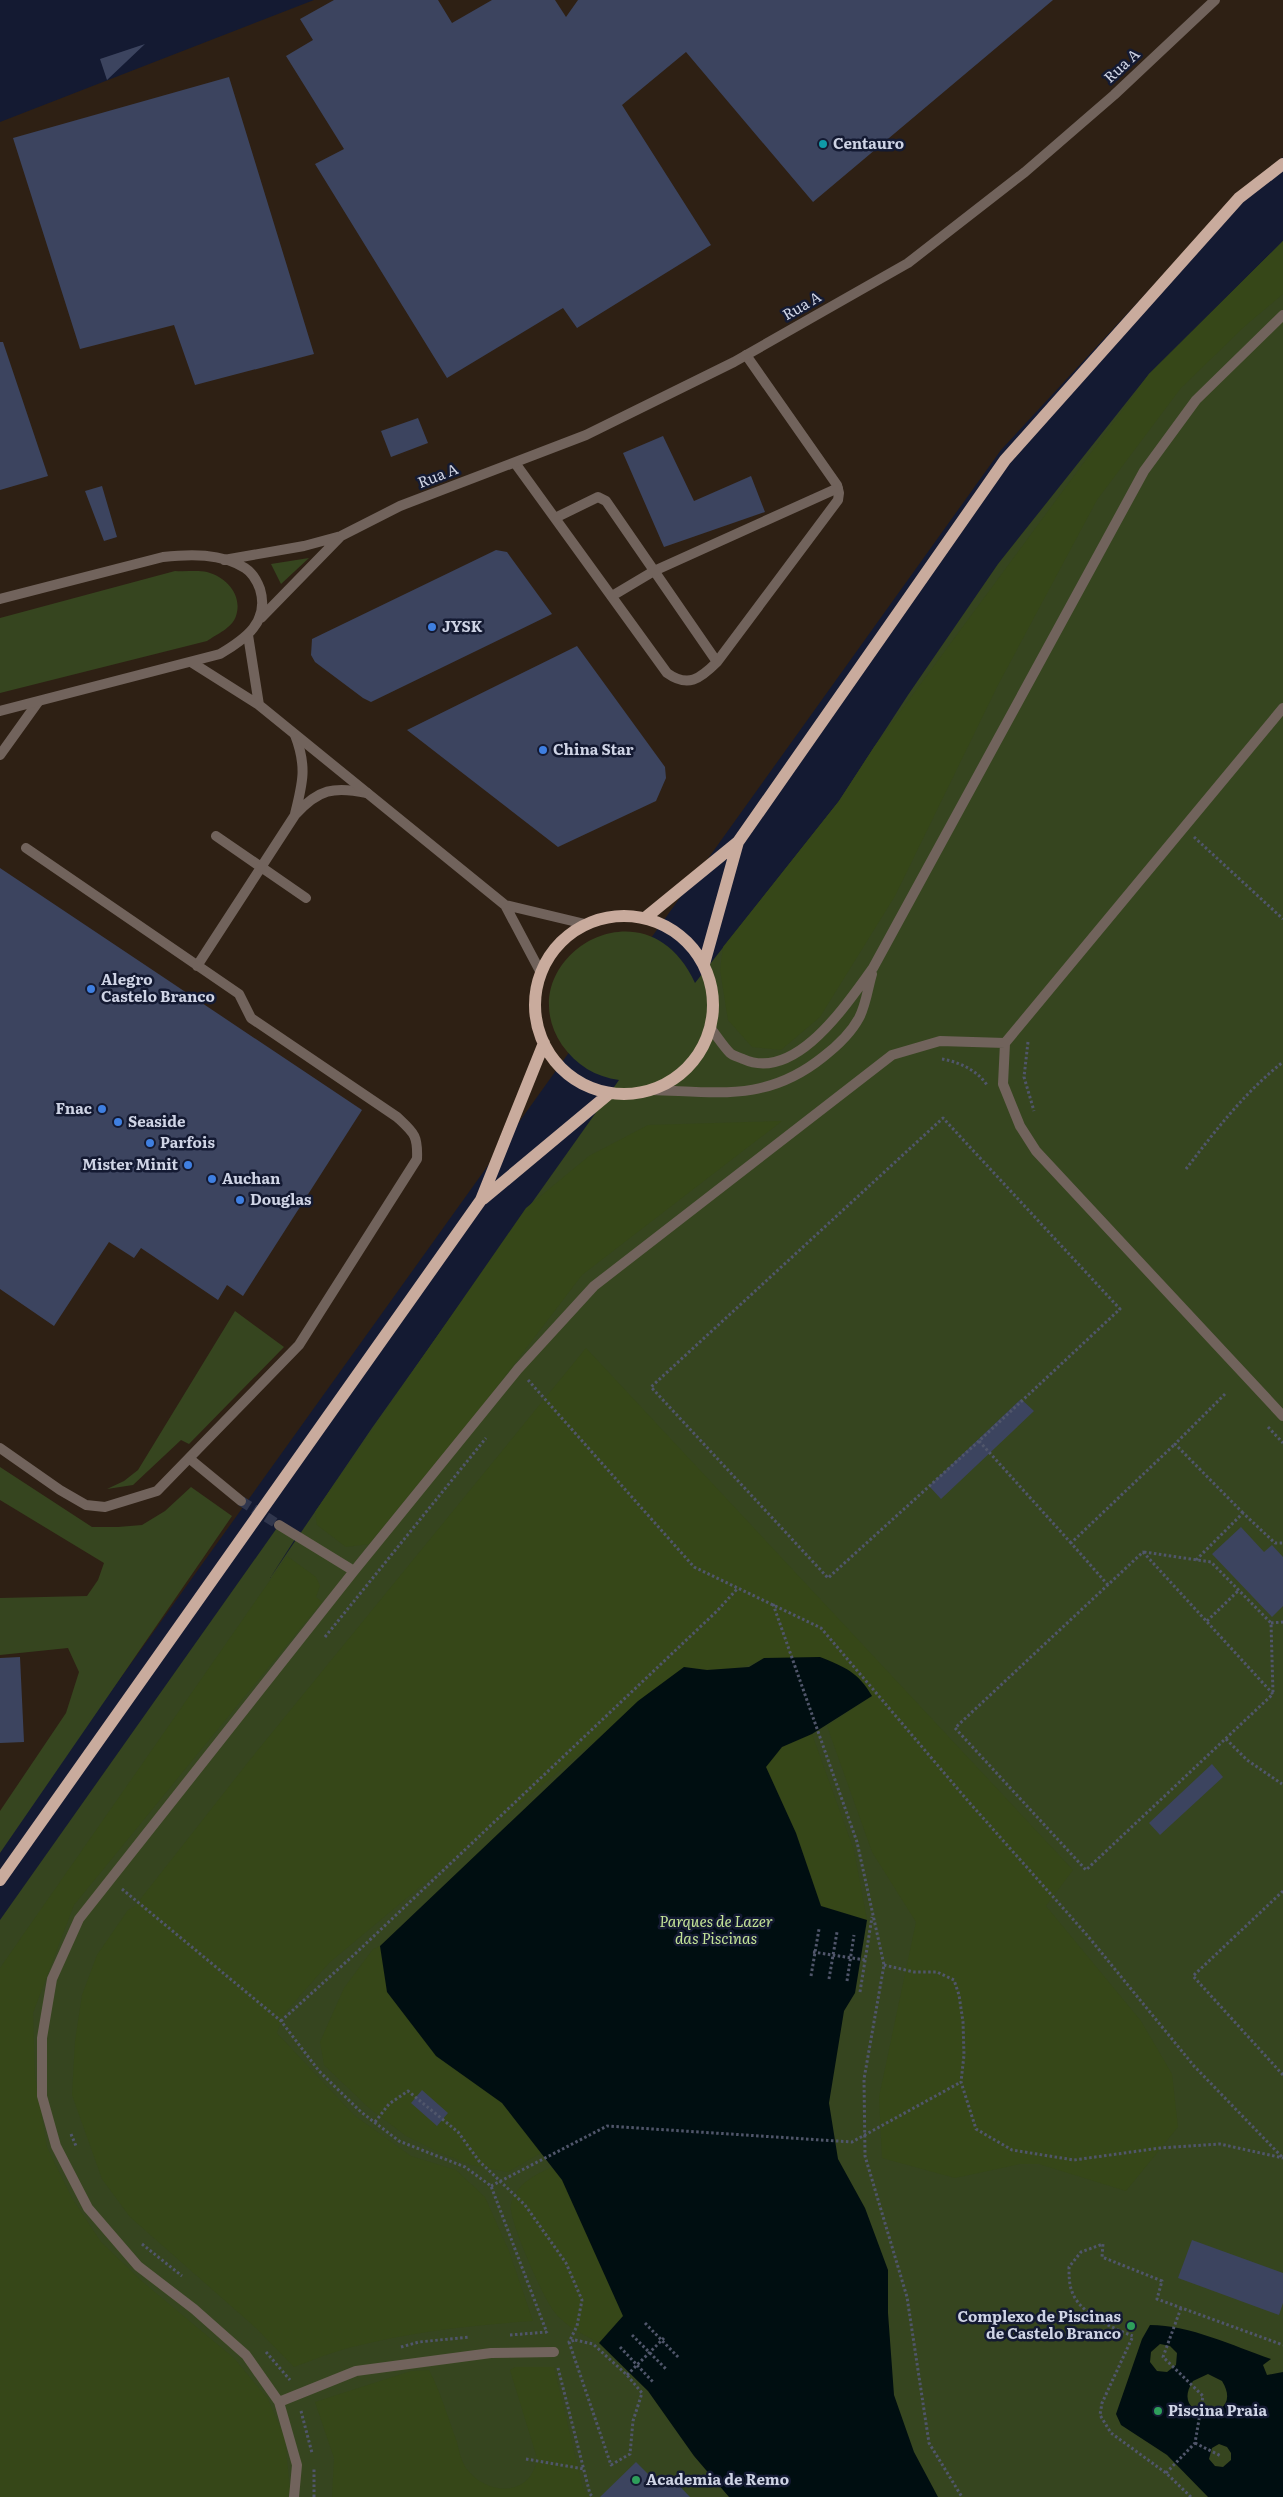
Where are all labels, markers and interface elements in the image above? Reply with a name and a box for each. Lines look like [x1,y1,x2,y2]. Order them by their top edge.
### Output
street label: Rua A [1098,42,1144,88]
place label: Centauro [833,131,904,154]
marker: Centauro [817,138,829,150]
street label: Rua A [777,284,825,325]
street label: Rua A [414,456,461,493]
place label: JYSK [442,614,483,637]
marker: JYSK [426,621,438,633]
place label: China Star [553,737,634,760]
marker: China Star [537,744,549,756]
place label: Alegro Castelo Branco [101,967,215,1007]
marker: Alegro Castelo Branco [85,983,97,995]
place label: Fnac [55,1096,92,1119]
marker: Fnac [96,1103,108,1115]
place label: Seaside [128,1109,186,1132]
marker: Seaside [112,1116,124,1128]
place label: Parfois [160,1130,215,1153]
marker: Parfois [144,1137,156,1149]
place label: Mister Minit [82,1152,178,1175]
marker: Mister Minit [182,1159,194,1171]
place label: Auchan [222,1166,281,1189]
marker: Auchan [206,1173,218,1185]
place label: Douglas [250,1187,312,1210]
marker: Douglas [234,1194,246,1206]
park label: Parques de Lazer das Piscinas [659,1909,773,1949]
place label: Complexo de Piscinas de Castelo Branco [958,2304,1122,2344]
marker: Complexo de Piscinas de Castelo Branco [1125,2320,1137,2332]
place label: Piscina Praia [1168,2398,1268,2421]
marker: Piscina Praia [1152,2405,1164,2417]
place label: Academia de Remo [646,2467,789,2490]
marker: Academia de Remo [630,2474,642,2486]

